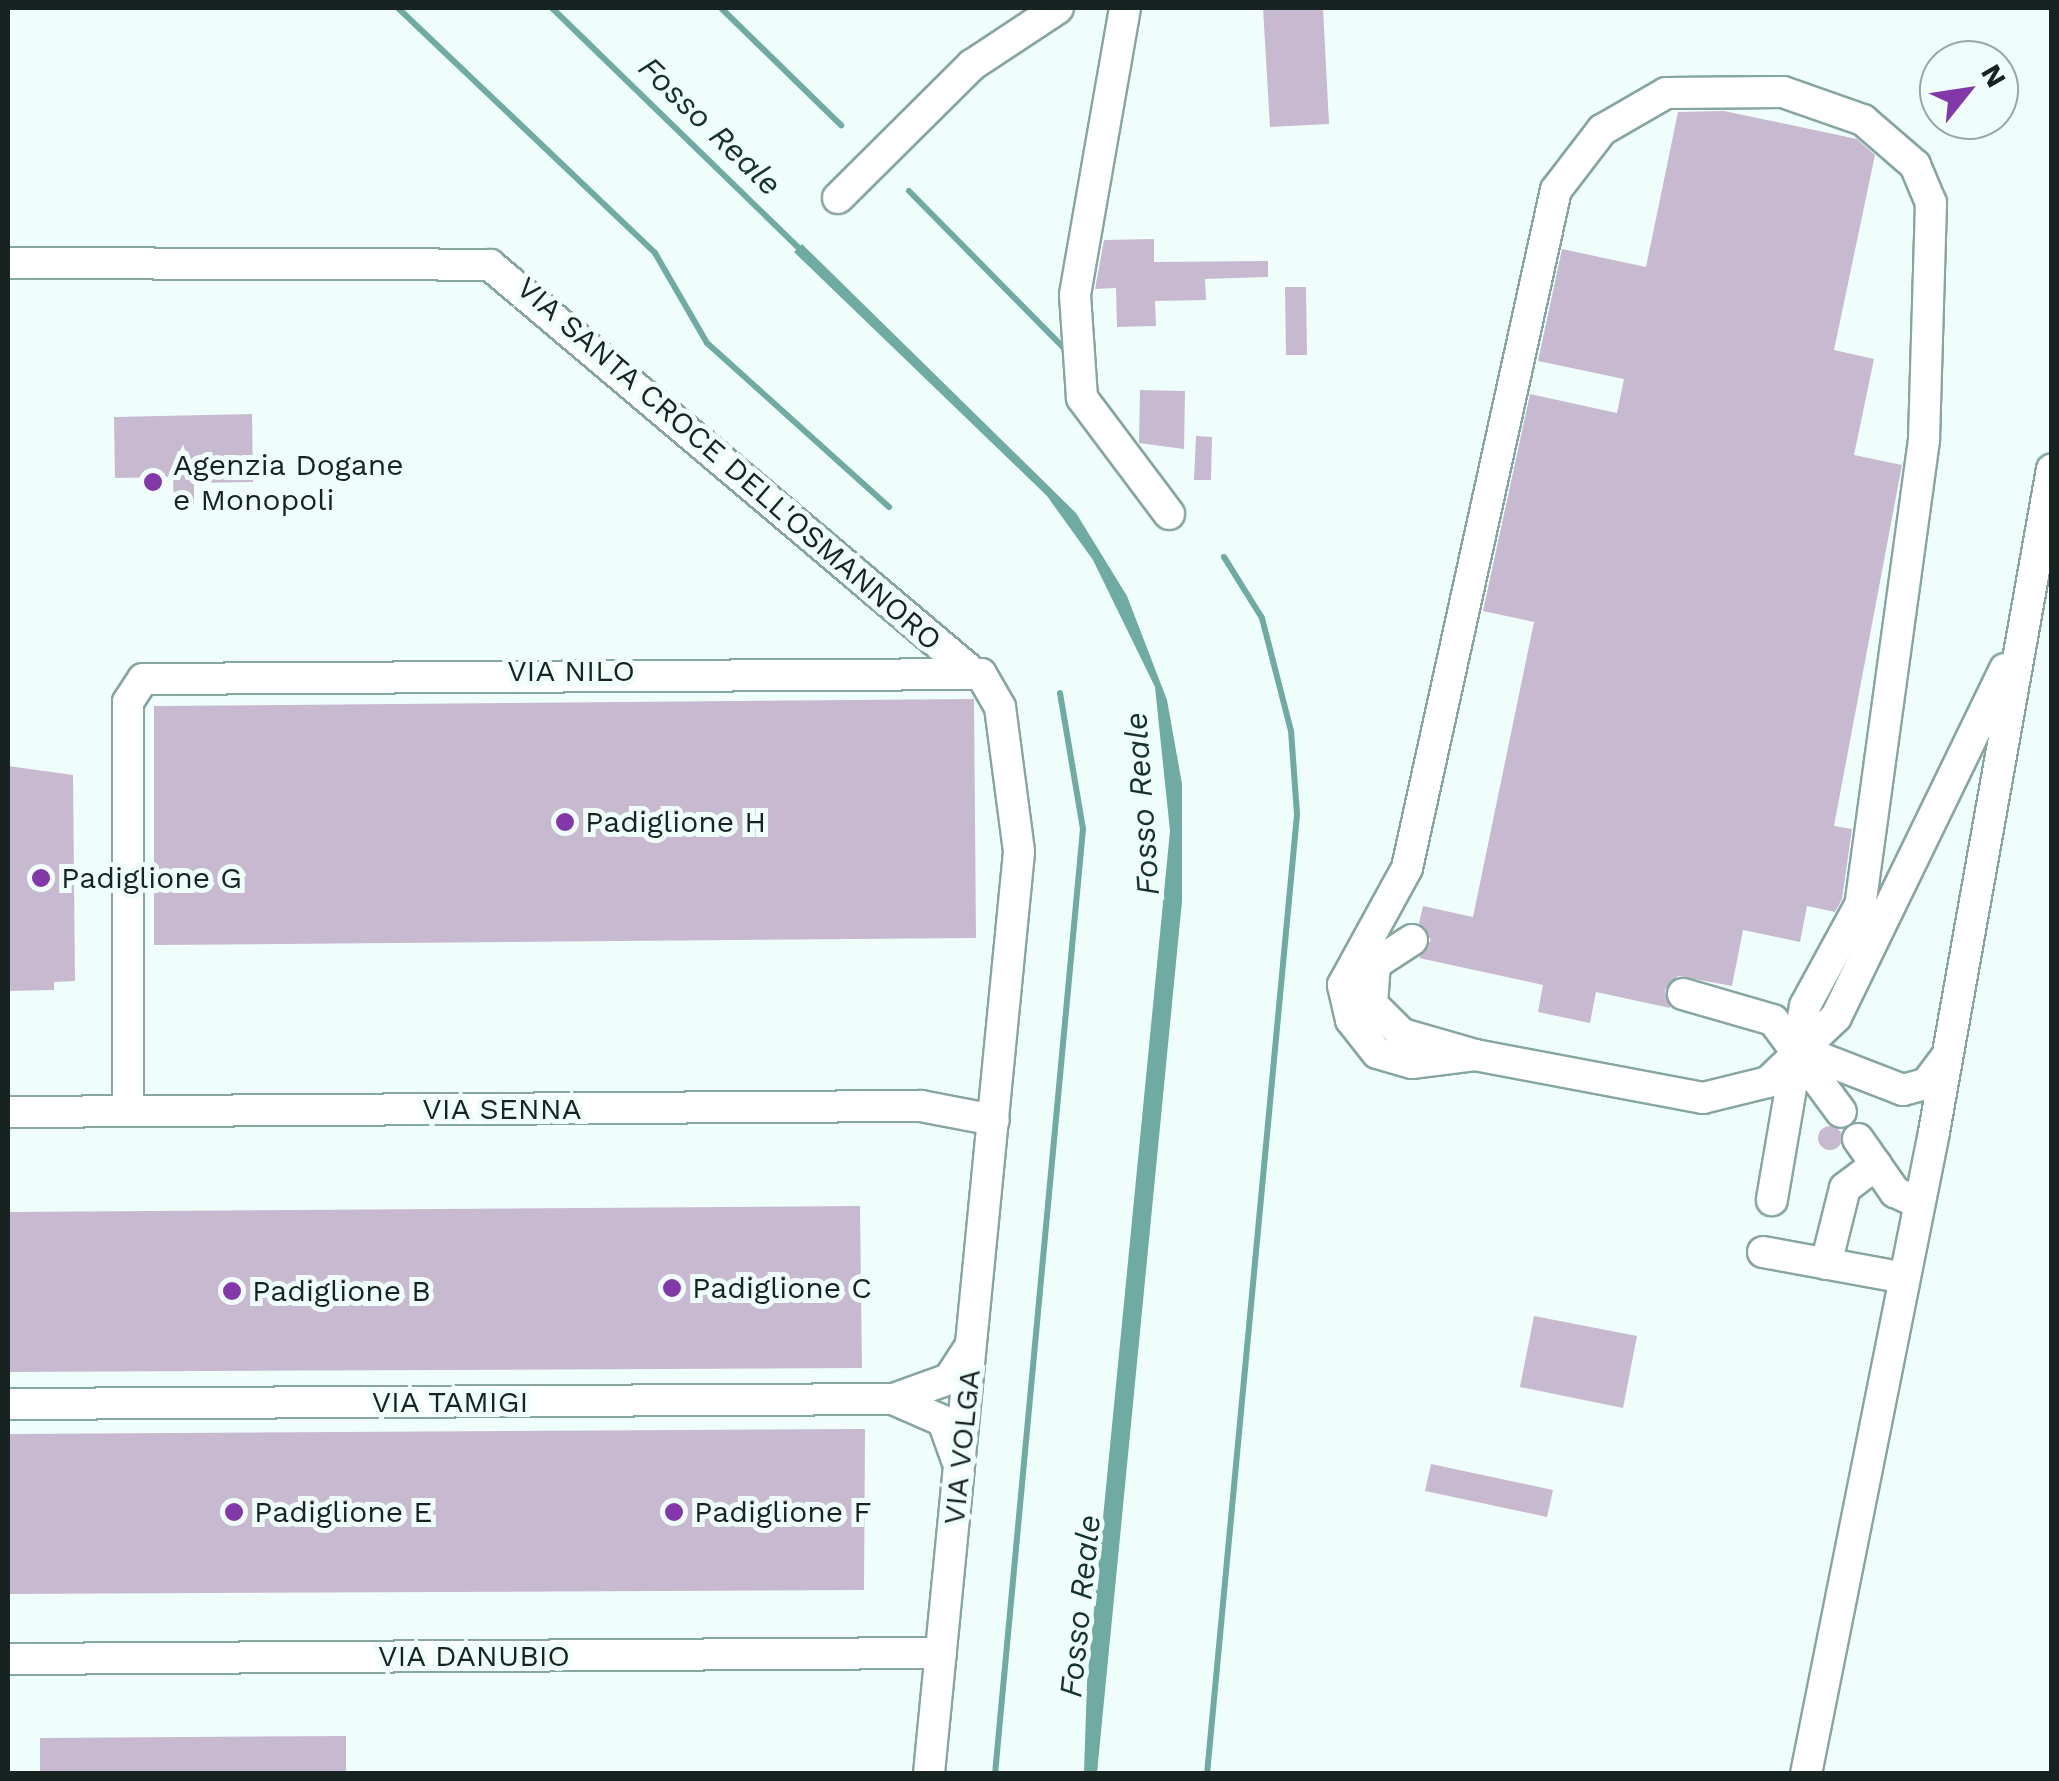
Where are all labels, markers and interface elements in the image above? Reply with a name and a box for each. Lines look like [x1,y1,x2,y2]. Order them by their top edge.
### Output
north arrow [1919,40,2019,140]
water label: Fosso Reale [631,48,789,204]
text: N [1974,59,2013,93]
street label: VIA SANTA CROCE DELL'OSMANNORO [508,269,950,659]
place label: Agenzia Dogane e Monopoli [173,447,404,518]
marker: Agenzia Dogane e Monopoli [142,471,164,493]
street label: VIA NILO [507,653,635,689]
water label: Fosso Reale [1116,711,1168,897]
place label: Padiglione H [585,804,766,840]
marker: Padiglione H [554,811,576,833]
place label: Padiglione G [61,860,242,896]
marker: Padiglione G [30,867,52,889]
street label: VIA SENNA [422,1091,582,1127]
place label: Padiglione C [692,1270,872,1306]
place label: Padiglione B [252,1273,431,1309]
marker: Padiglione C [661,1277,683,1299]
marker: Padiglione B [221,1280,243,1302]
street label: VIA VOLGA [936,1366,988,1528]
street label: VIA TAMIGI [371,1384,529,1420]
place label: Padiglione E [254,1494,432,1530]
place label: Padiglione F [694,1494,872,1530]
marker: Padiglione E [223,1501,245,1523]
marker: Padiglione F [663,1501,685,1523]
water label: Fosso Reale [1051,1513,1109,1699]
street label: VIA DANUBIO [377,1638,571,1674]

